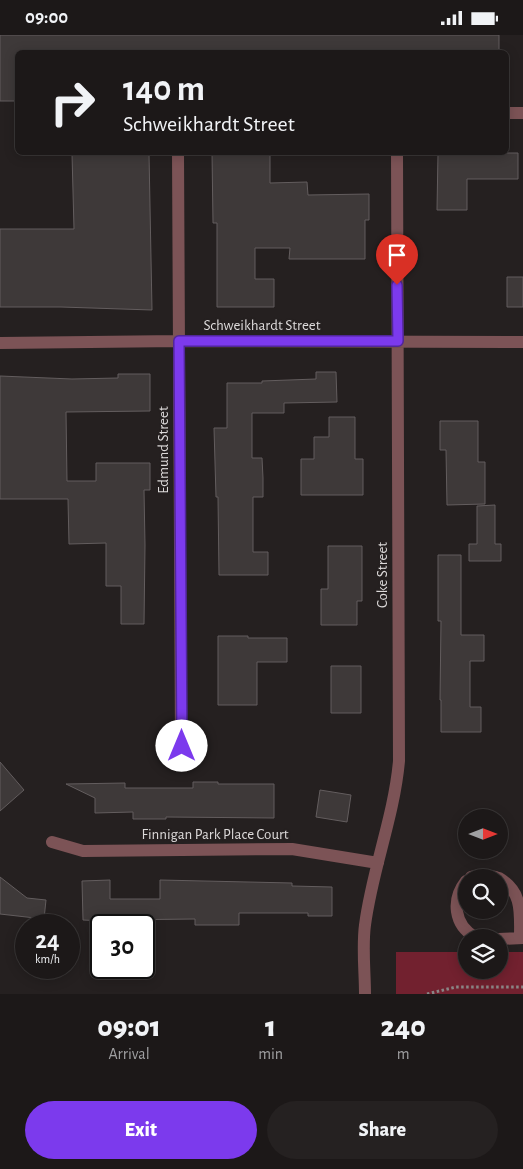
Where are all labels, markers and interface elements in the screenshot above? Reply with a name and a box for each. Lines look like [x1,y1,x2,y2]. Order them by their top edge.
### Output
text: 09:00 [25,8,68,27]
icon: right [40,70,105,135]
text: 140 m [123,72,205,107]
text: Schweikhardt Street [123,113,295,135]
pin [376,234,418,285]
icon: arrive [383,241,411,269]
street label: Schweikhardt Street [203,318,321,333]
street label: Edmund Street [156,406,171,494]
street label: Coke Street [375,542,390,608]
position arrow [155,719,207,771]
north arrow [458,809,508,859]
map controls [458,809,508,979]
street label: Finnigan Park Place Court [141,827,289,842]
button: search [458,869,508,919]
speed limit sign: 30 [90,914,155,979]
text: 24 [35,928,60,953]
button: layers [458,929,508,979]
text: km/h [35,953,60,965]
text: 09:01 [97,1012,161,1042]
text: 1 [265,1012,276,1042]
text: 240 [380,1012,426,1042]
text: Arrival [109,1046,150,1062]
text: min [258,1046,283,1062]
text: m [397,1046,409,1062]
button: Exit [25,1101,257,1159]
button: Share [267,1101,498,1159]

